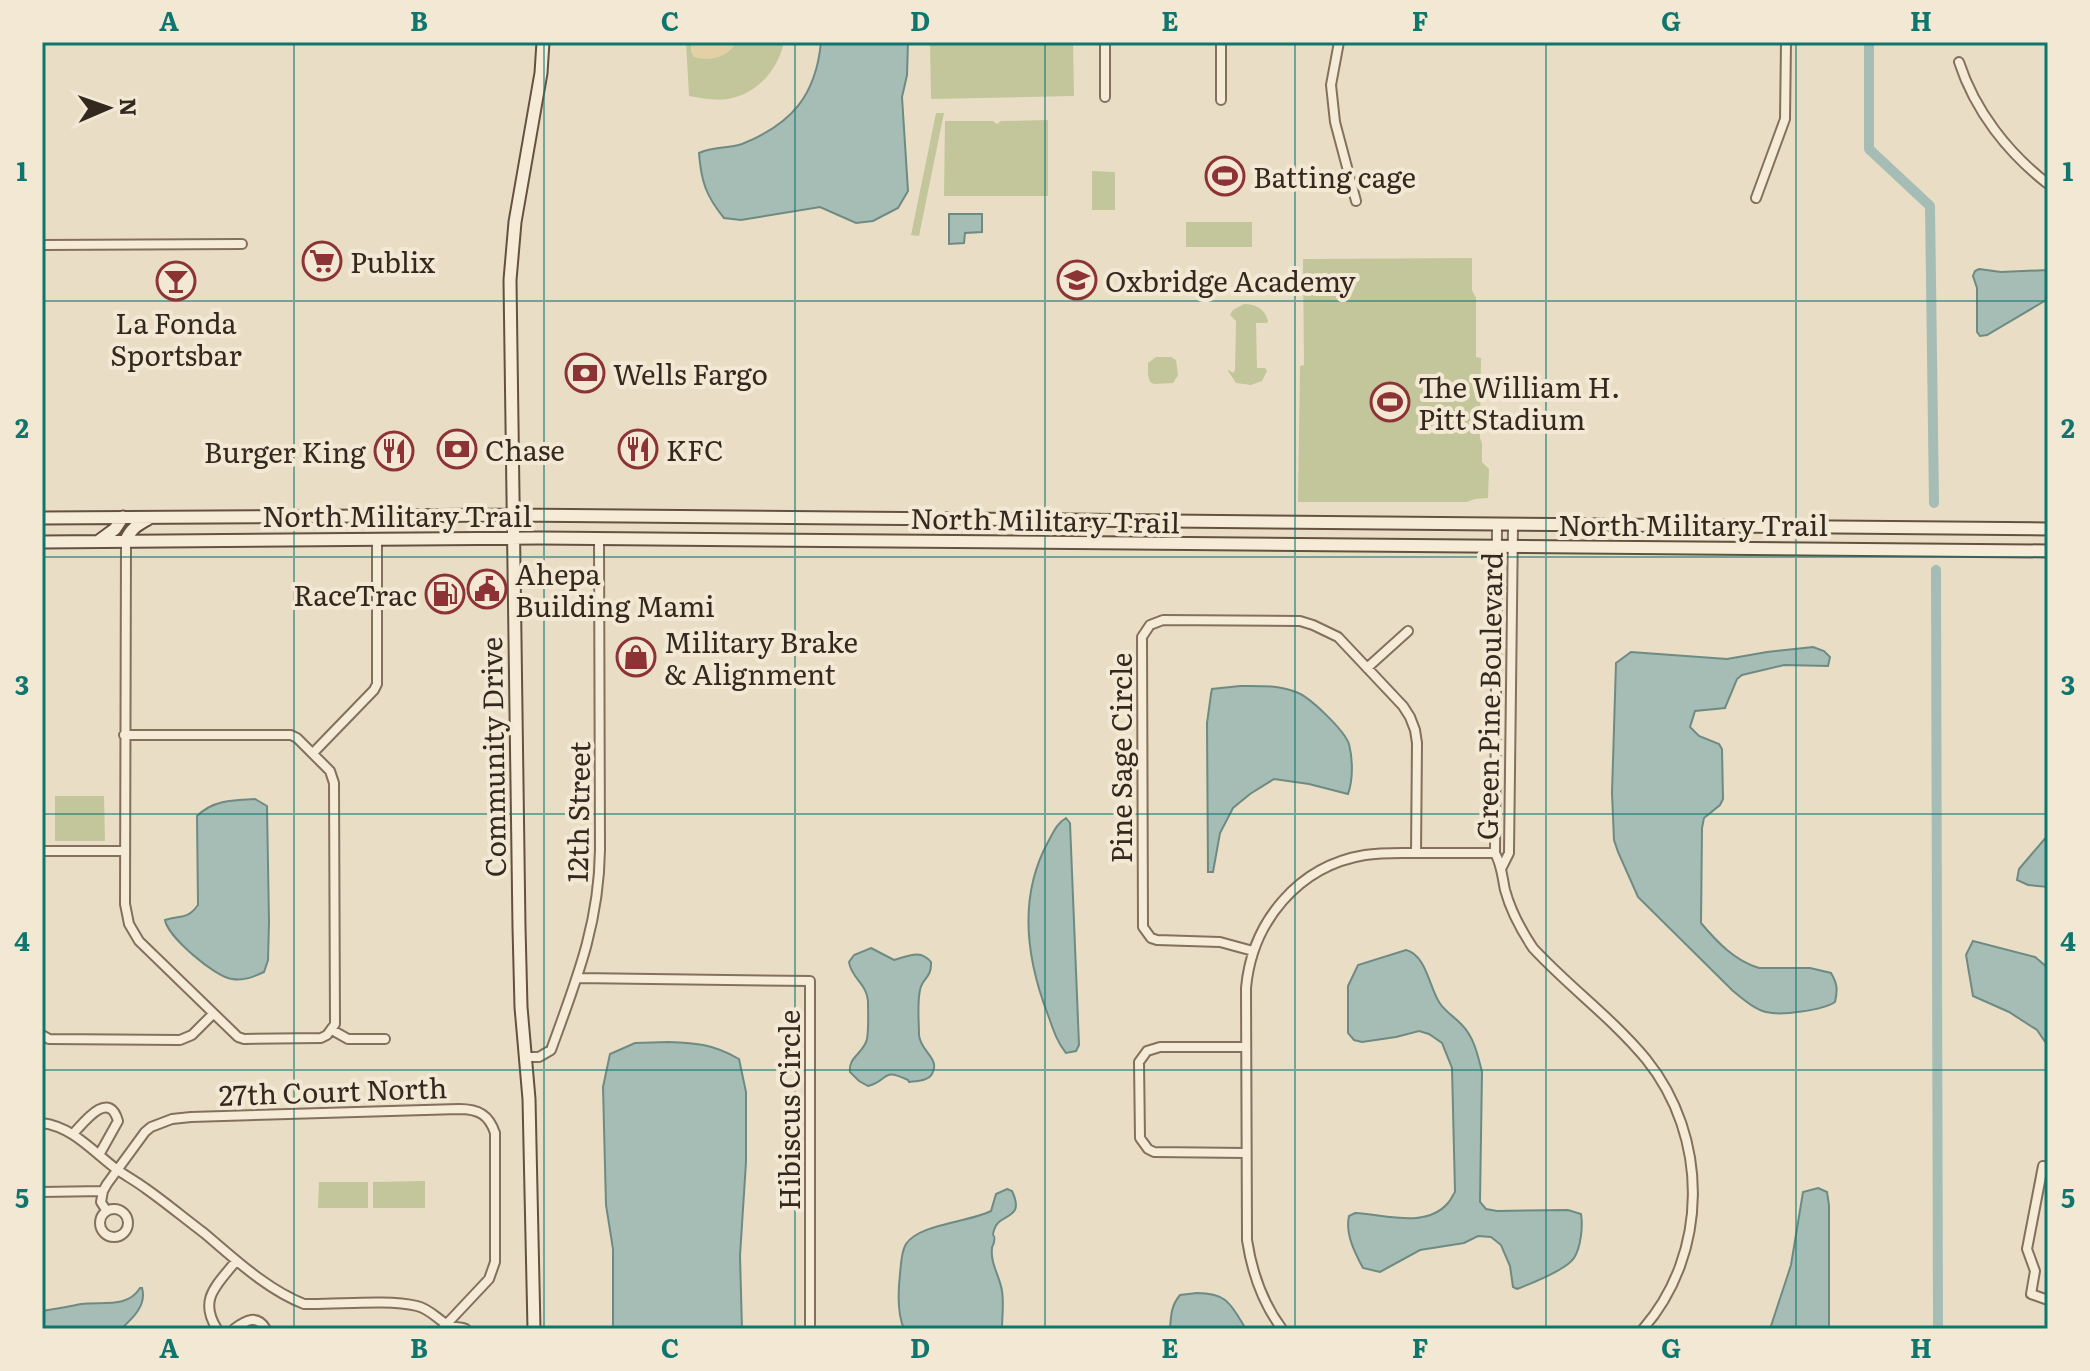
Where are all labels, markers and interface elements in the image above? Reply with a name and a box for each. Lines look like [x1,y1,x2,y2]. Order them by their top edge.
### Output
text: A [159,0,179,39]
text: B [410,0,428,39]
text: C [661,0,679,39]
text: D [910,0,930,39]
text: E [1161,0,1179,39]
text: F [1412,0,1428,39]
text: G [1661,0,1681,39]
text: H [1910,0,1932,39]
north arrow [68,68,148,148]
text: N [113,97,146,117]
text: 1 [17,150,28,189]
text: 1 [2063,150,2074,189]
sports icon: Batting cage [1204,155,1246,197]
place label: Batting cage [1253,155,1416,197]
supermarket icon: Publix [301,240,343,282]
place label: Publix [350,240,435,282]
school or university icon: Oxbridge Academy [1056,259,1098,301]
place label: Oxbridge Academy [1105,259,1357,301]
bar icon: La Fonda Sportsbar [155,260,197,302]
place label: La Fonda Sportsbar [110,301,242,375]
bank icon: Wells Fargo [564,352,606,394]
place label: Wells Fargo [613,352,768,394]
place label: The William H. Pitt Stadium [1418,365,1620,439]
sports icon: The William H. Pitt Stadium [1369,381,1411,423]
text: 2 [15,407,29,446]
text: 2 [2061,407,2075,446]
bank icon: Chase [436,428,478,470]
place label: Chase [485,428,565,470]
restaurant icon: KFC [617,428,659,470]
place label: KFC [666,428,724,470]
place label: Burger King [204,430,366,472]
restaurant icon: Burger King [373,430,415,472]
street label: North Military Trail [262,494,532,536]
street label: North Military Trail [910,496,1180,542]
street label: North Military Trail [1558,503,1828,545]
street label: Green Pine Boulevard [1464,551,1512,841]
place label: Ahepa Building Mami [515,552,715,626]
public building icon: Ahepa Building Mami [466,568,508,610]
place label: RaceTrac [293,573,417,615]
fuel station icon: RaceTrac [424,573,466,615]
place label: Military Brake & Alignment [664,620,858,694]
street label: Community Drive [469,636,515,878]
shop icon: Military Brake & Alignment [615,636,657,678]
street label: Pine Sage Circle [1099,653,1141,863]
text: 3 [15,664,29,703]
text: 3 [2061,664,2075,703]
street label: 12th Street [555,740,599,883]
text: 4 [14,920,30,959]
text: 4 [2060,920,2076,959]
street label: Hibiscus Circle [767,1010,809,1210]
street label: 27th Court North [218,1065,448,1115]
text: 5 [15,1177,29,1216]
text: 5 [2061,1177,2075,1216]
text: A [159,1327,179,1366]
text: B [410,1327,428,1366]
text: C [661,1327,679,1366]
text: D [910,1327,930,1366]
text: E [1161,1327,1179,1366]
text: F [1412,1327,1428,1366]
text: G [1661,1327,1681,1366]
text: H [1910,1327,1932,1366]

